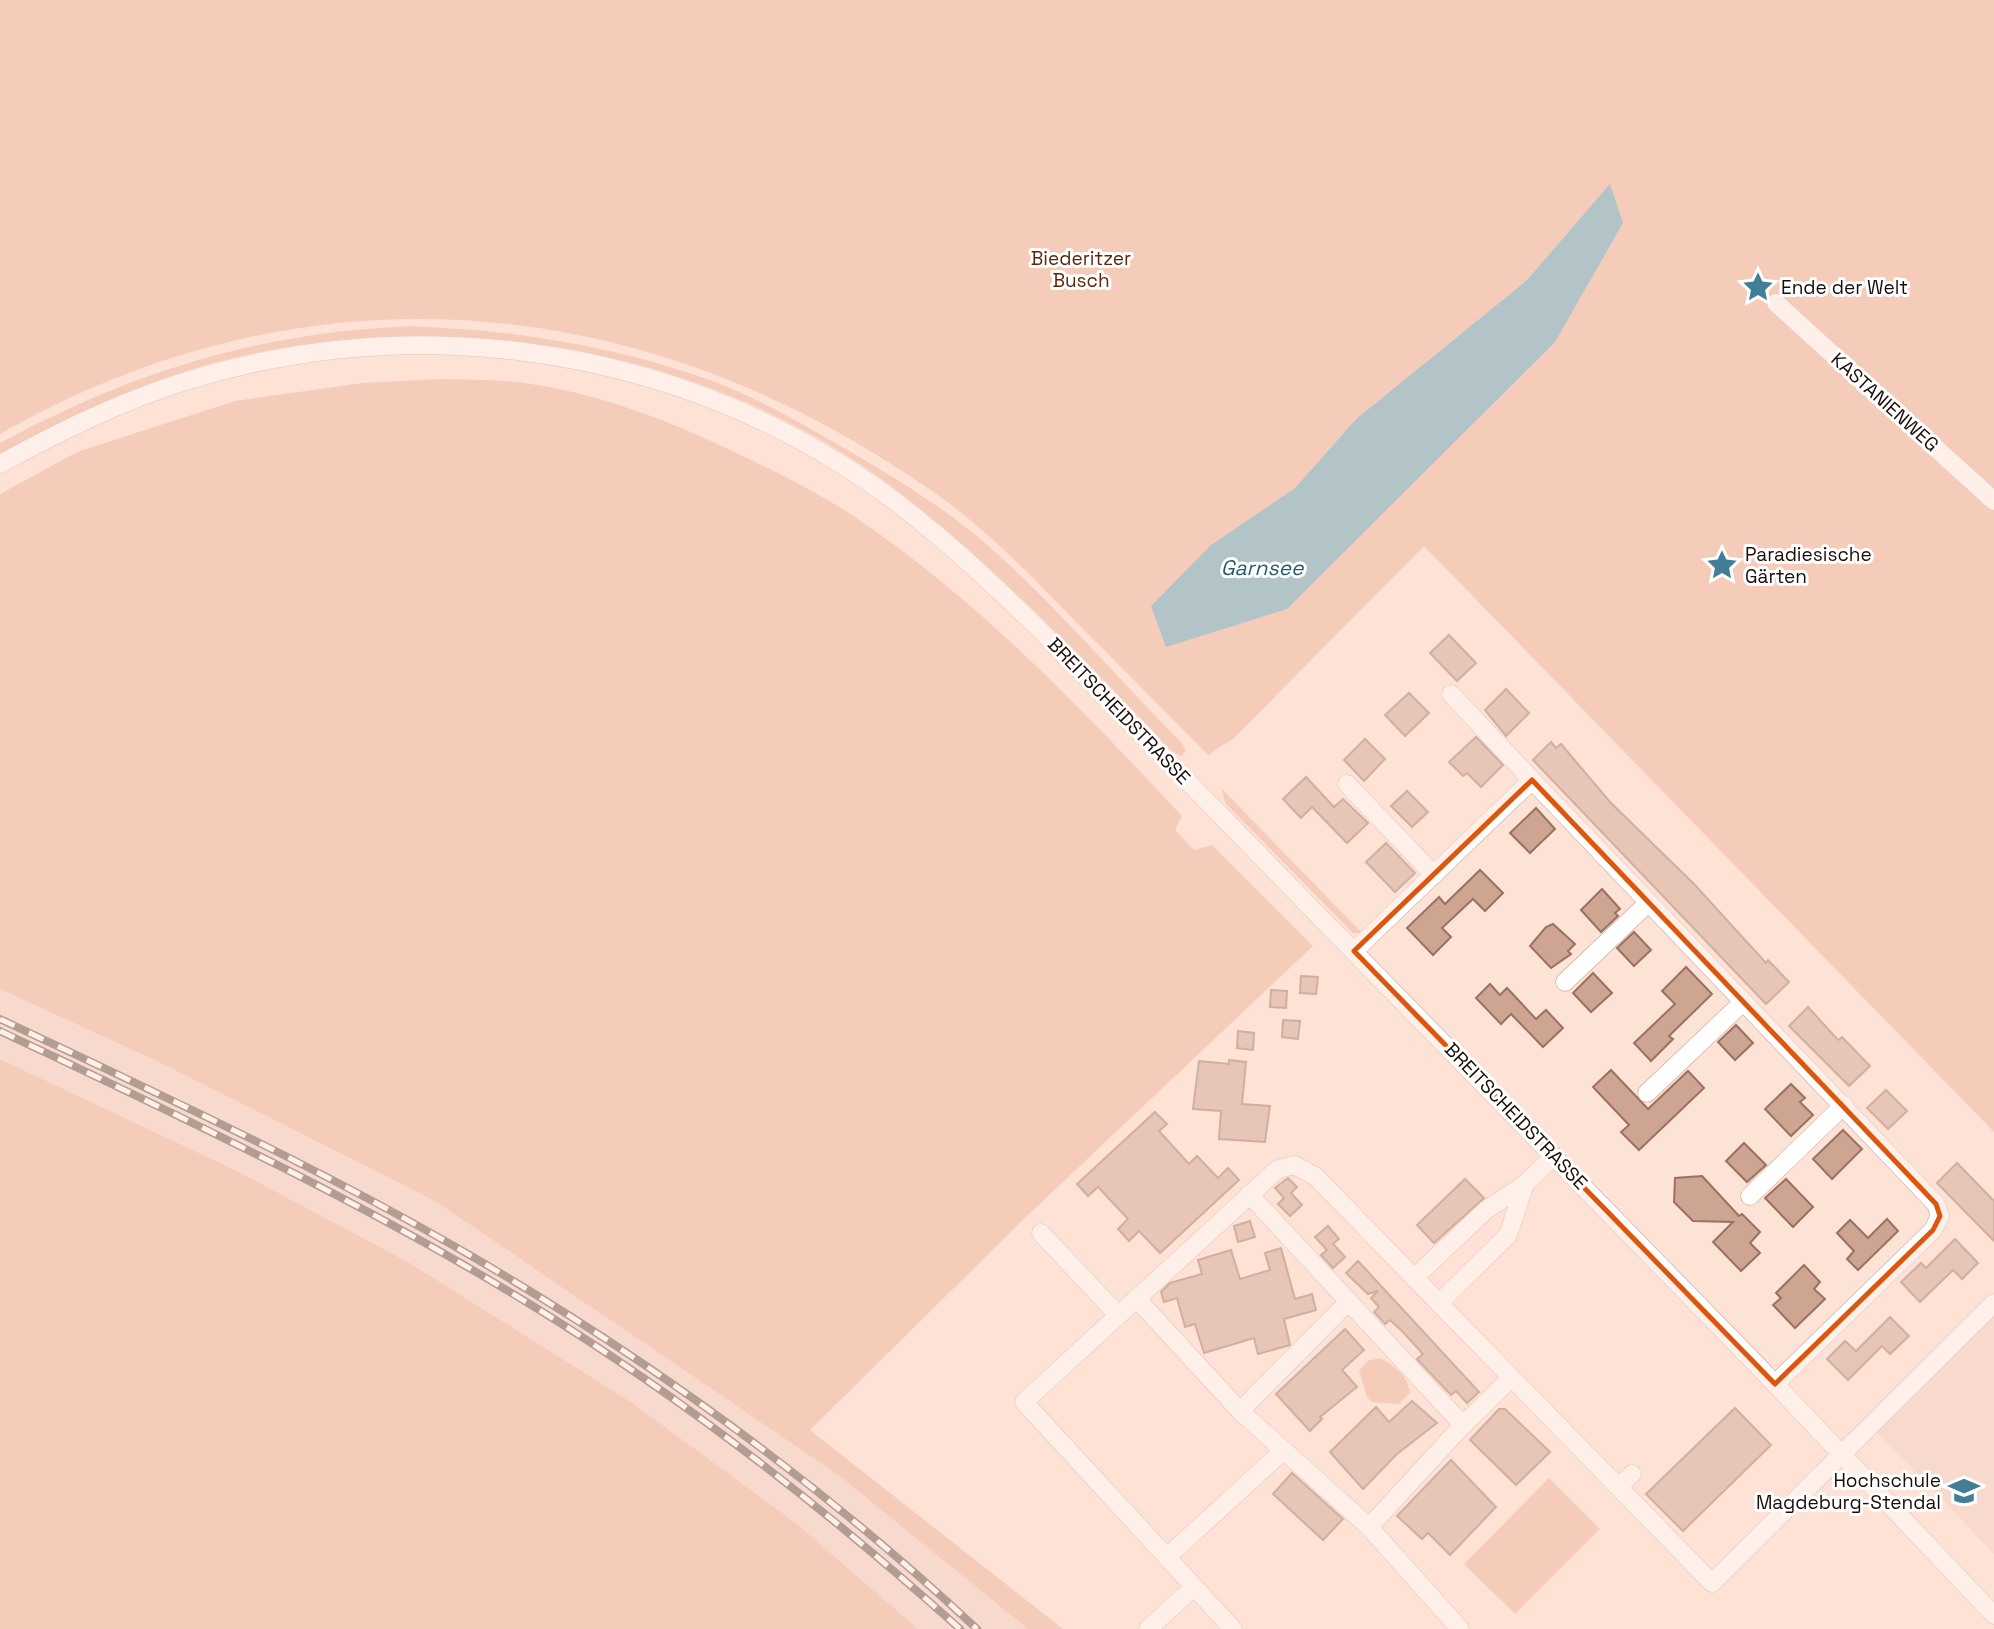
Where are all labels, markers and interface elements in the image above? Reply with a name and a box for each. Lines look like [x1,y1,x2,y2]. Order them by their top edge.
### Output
park label: Biederitzer Busch [1031,246,1131,293]
place icon: Ende der Welt [1741,270,1775,304]
place label: Ende der Welt [1781,275,1908,300]
street label: KASTANIENWEG [1826,347,1944,457]
place label: Paradiesische Gärten [1745,542,1872,589]
place icon: Paradiesische Gärten [1705,548,1739,582]
water label: Garnsee [1221,554,1305,581]
street label: BREITSCHEIDSTRASSE [1042,632,1196,790]
street label: BREITSCHEIDSTRASSE [1439,1037,1593,1195]
place label: Hochschule Magdeburg-Stendal [1756,1468,1941,1515]
school or university icon: Hochschule Magdeburg-Stendal [1947,1474,1981,1508]

